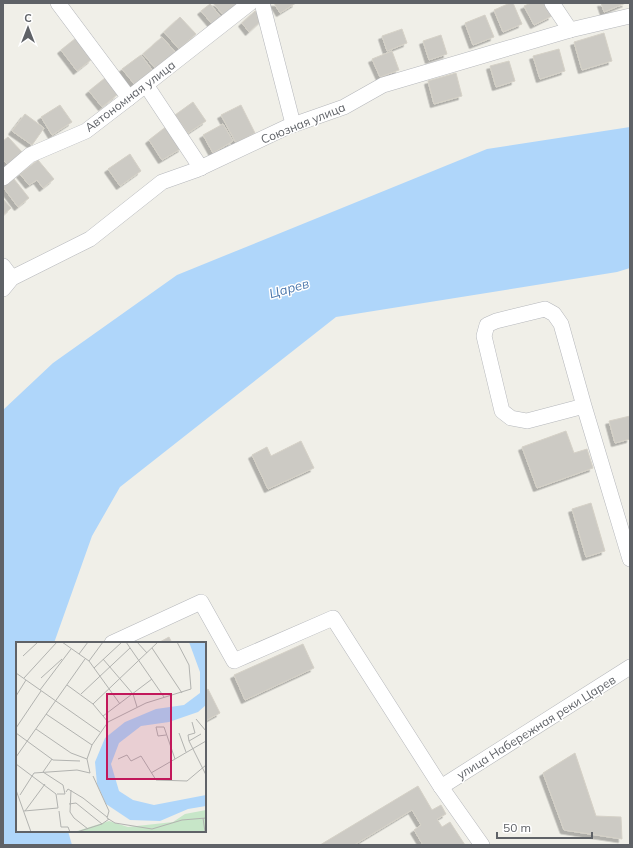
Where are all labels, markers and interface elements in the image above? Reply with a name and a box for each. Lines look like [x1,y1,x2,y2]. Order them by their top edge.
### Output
north arrow [8,8,48,48]
text: С [24,11,32,25]
street label: Автономная улица [82,57,178,135]
street label: Союзная улица [259,99,347,147]
water label: Царев [267,275,311,301]
inset map [16,642,206,832]
street label: улица Набережная реки Царев [454,672,618,782]
scale bar [497,814,592,840]
text: 50 m [503,820,531,835]

